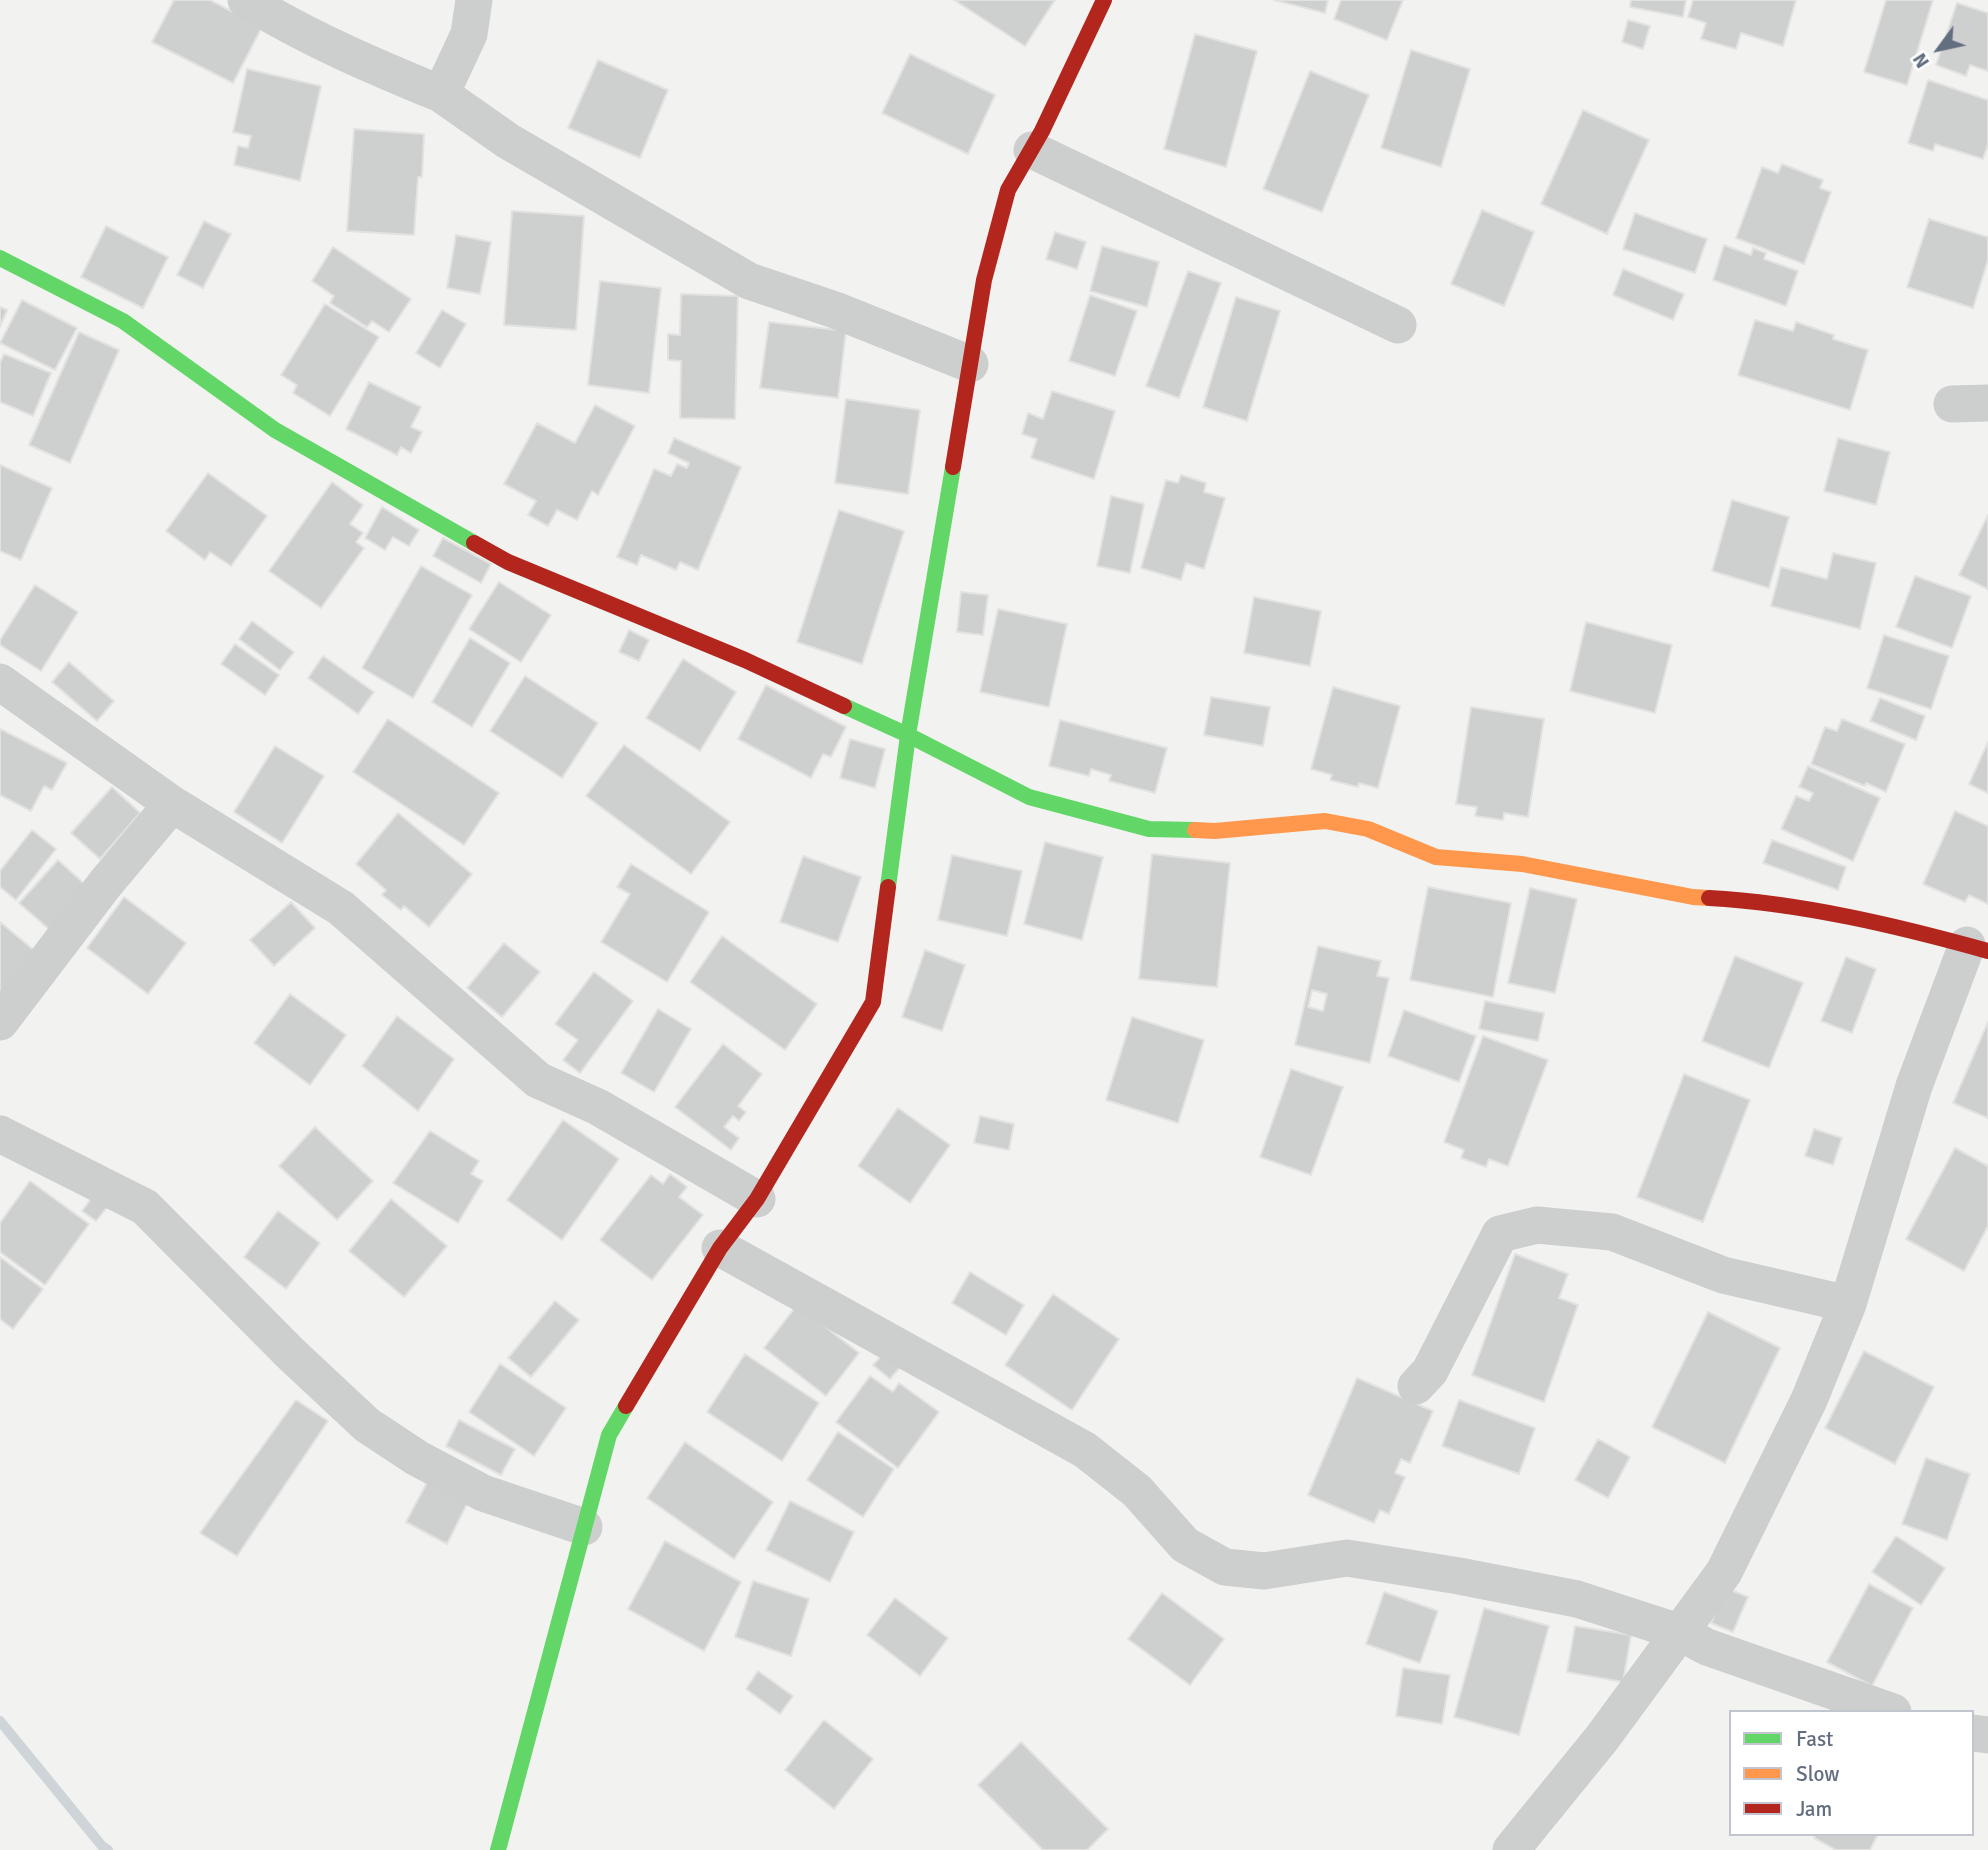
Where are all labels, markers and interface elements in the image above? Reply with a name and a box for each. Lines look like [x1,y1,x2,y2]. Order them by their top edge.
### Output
north arrow [1904,14,1974,84]
text: N [1908,48,1935,73]
legend [1729,1710,1974,1836]
text: Fast [1796,1726,1833,1752]
text: Slow [1796,1761,1840,1787]
text: Jam [1796,1796,1832,1822]

